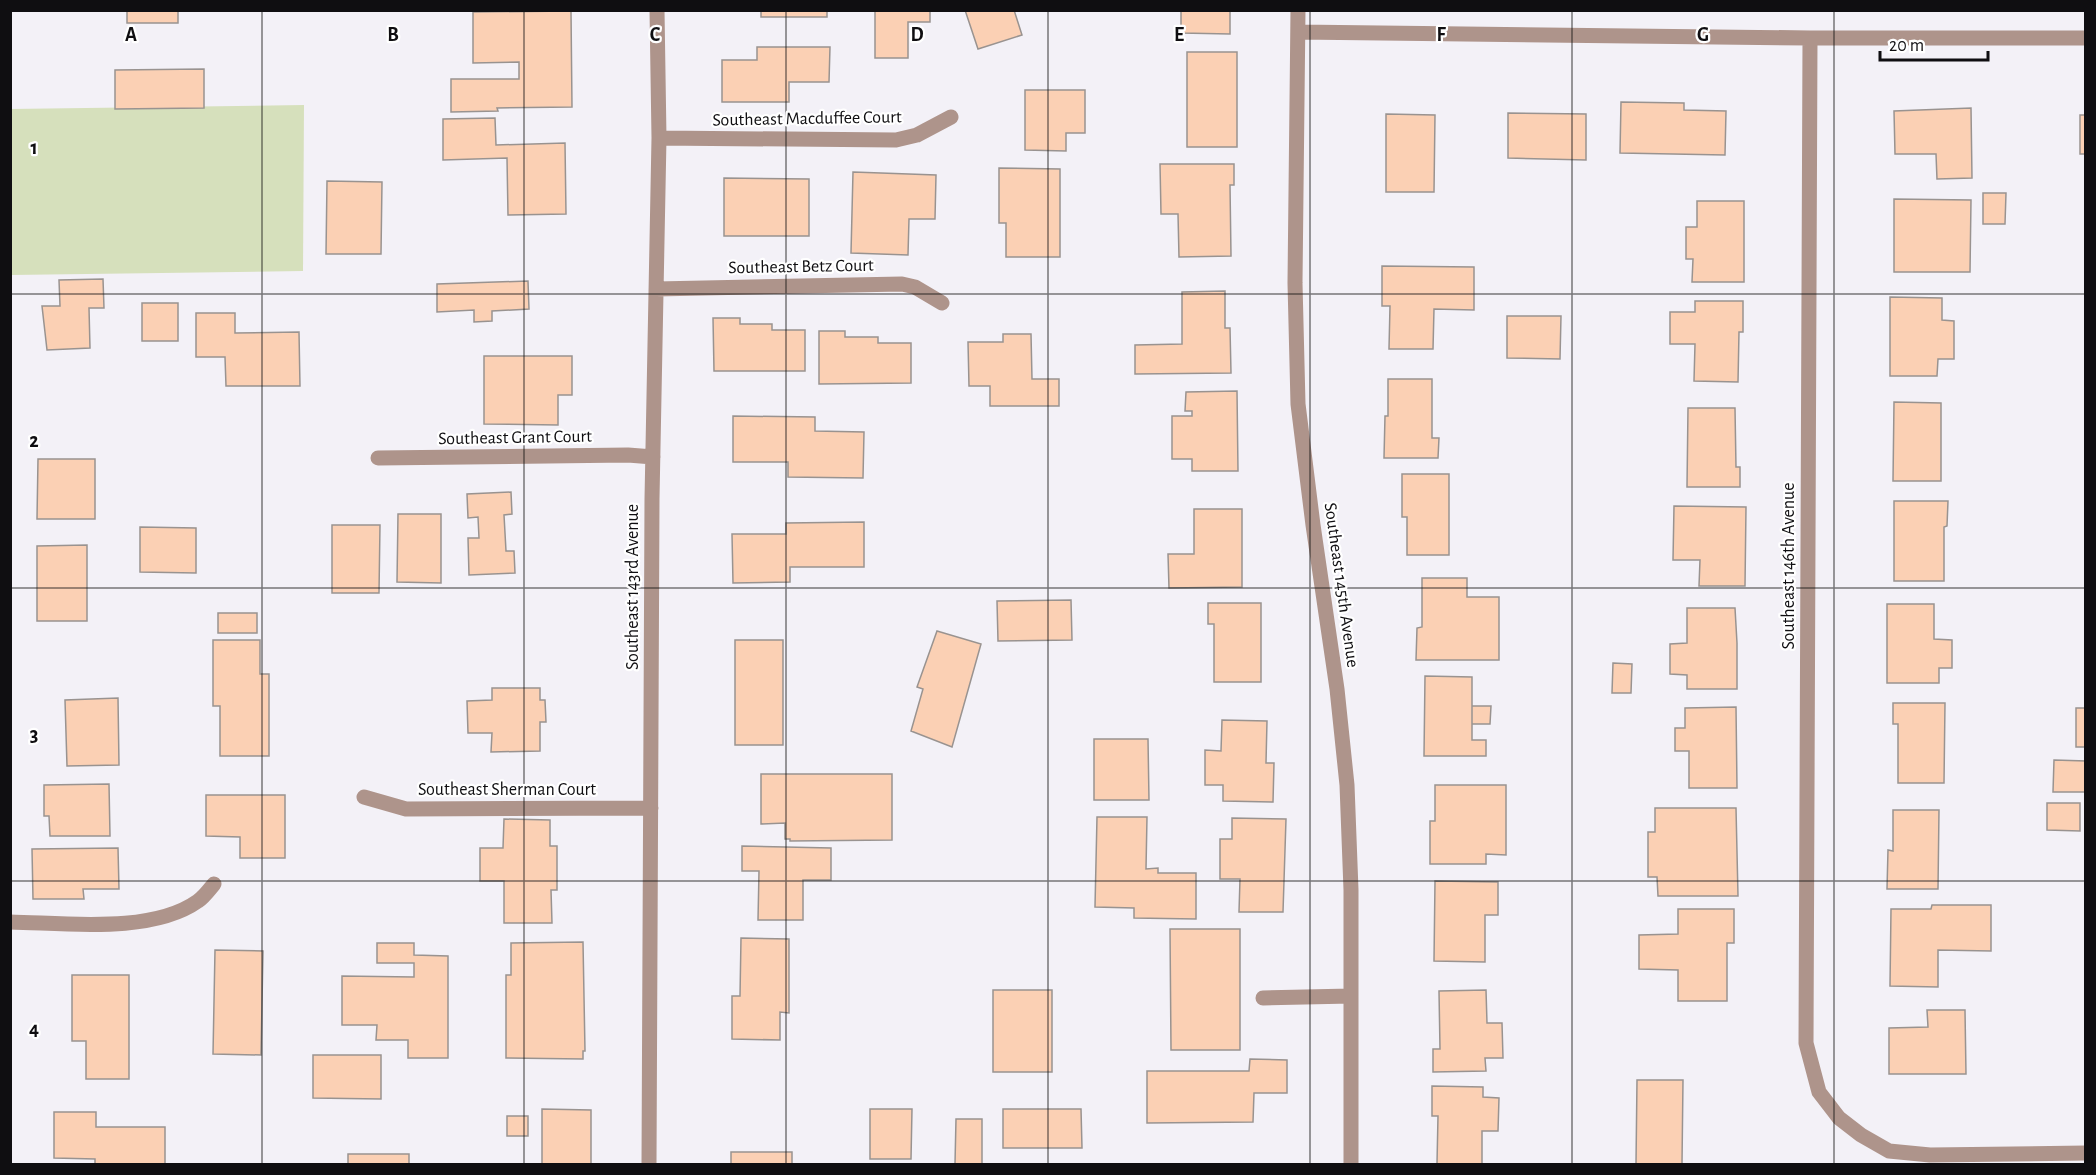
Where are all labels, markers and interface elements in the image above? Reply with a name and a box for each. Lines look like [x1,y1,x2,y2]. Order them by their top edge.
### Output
scale bar [1880,24,1988,62]
text: A [125,25,137,45]
text: B [387,25,399,45]
text: C [650,25,661,45]
text: D [910,25,924,45]
text: E [1174,25,1184,45]
text: F [1436,25,1446,45]
text: G [1697,25,1709,45]
text: 20 m [1889,37,1924,55]
street label: Southeast Macduffee Court [712,108,902,130]
text: 1 [30,138,38,158]
street label: Southeast Betz Court [728,257,874,277]
street label: Southeast Grant Court [438,428,592,448]
text: 2 [29,431,39,451]
street label: Southeast 146th Avenue [1780,482,1798,650]
street label: Southeast 145th Avenue [1321,502,1361,669]
street label: Southeast 143rd Avenue [624,504,642,670]
text: 3 [30,725,38,745]
street label: Southeast Sherman Court [418,781,596,799]
text: 4 [29,1019,39,1039]

